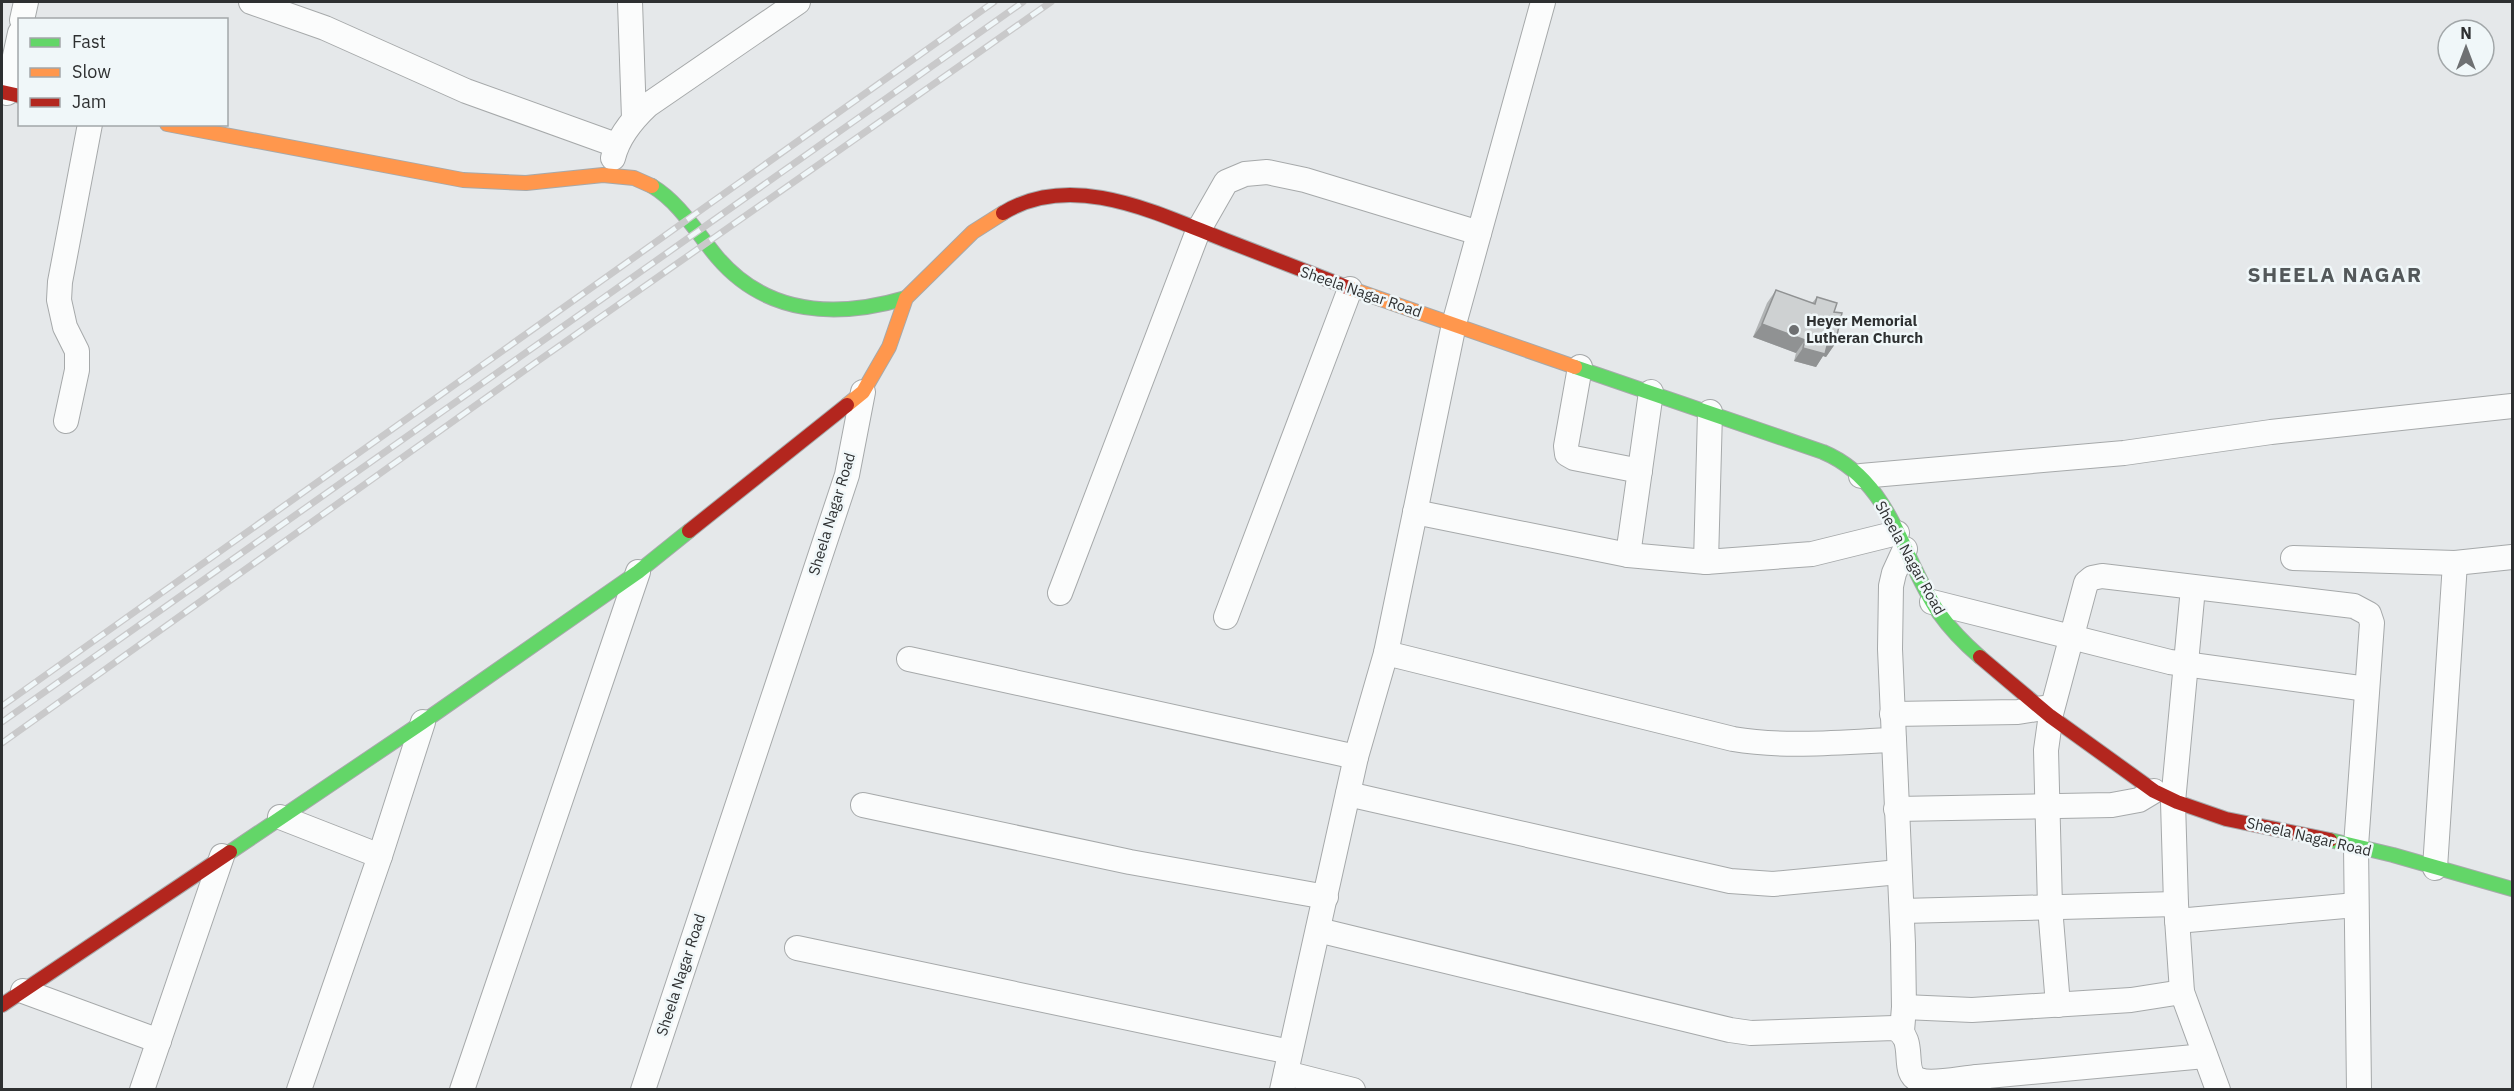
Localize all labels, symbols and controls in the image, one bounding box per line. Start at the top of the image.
legend [18,18,228,126]
north arrow [2436,18,2496,78]
text: N [2460,23,2472,43]
text: Fast [72,30,106,53]
text: Slow [72,60,111,83]
text: Jam [72,90,107,113]
district label: SHEELA NAGAR [2247,260,2423,288]
street label: Sheela Nagar Road [1298,262,1424,321]
place label: Heyer Memorial Lutheran Church [1806,311,1923,347]
marker: Heyer Memorial Lutheran Church [1787,323,1801,337]
street label: Sheela Nagar Road [804,450,859,578]
street label: Sheela Nagar Road [1871,497,1950,618]
street label: Sheela Nagar Road [2245,813,2373,860]
street label: Sheela Nagar Road [652,911,709,1038]

